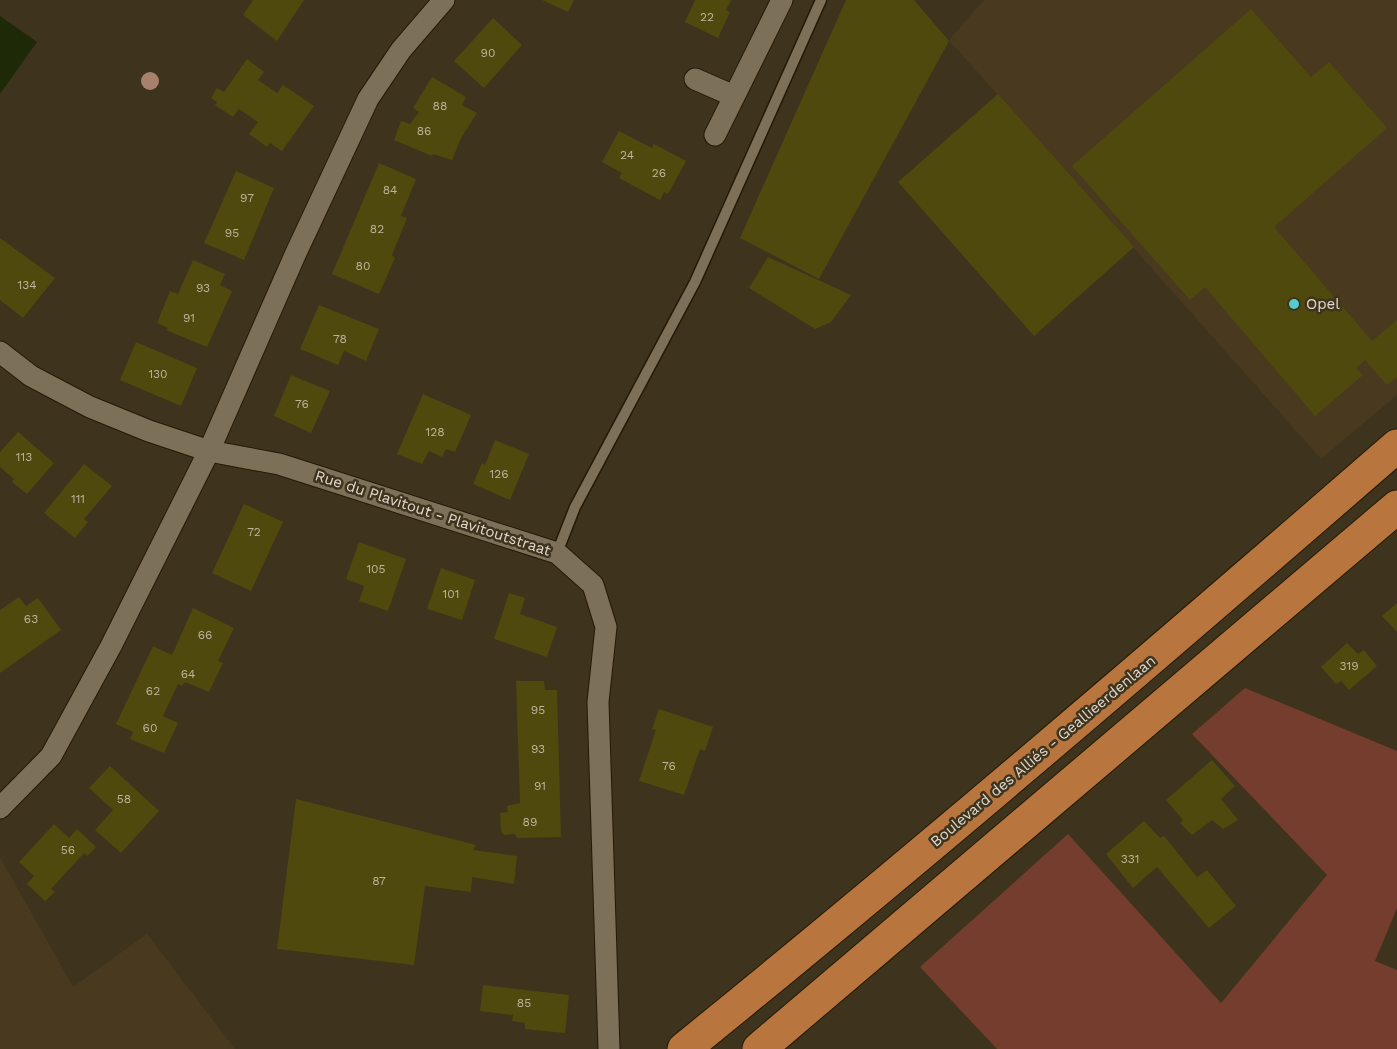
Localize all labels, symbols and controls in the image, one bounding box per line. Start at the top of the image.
house number: 22 [700,10,714,24]
house number: 90 [481,46,495,60]
house number: 88 [433,99,447,113]
house number: 86 [417,124,431,138]
house number: 24 [620,148,634,162]
house number: 26 [652,166,666,180]
house number: 84 [383,183,397,197]
house number: 97 [240,191,254,205]
house number: 82 [370,222,384,236]
house number: 95 [225,226,239,240]
house number: 80 [356,259,370,273]
house number: 134 [17,278,37,292]
house number: 93 [196,281,210,295]
place label: Opel [1306,295,1340,313]
marker: Opel [1287,297,1301,311]
house number: 91 [183,311,195,325]
house number: 78 [333,332,347,346]
house number: 130 [148,367,168,381]
house number: 76 [295,397,309,411]
house number: 128 [425,425,445,439]
house number: 113 [16,450,32,464]
street label: Rue du Plavitout - Plavitoutstraat [313,466,554,560]
house number: 126 [490,467,508,481]
house number: 111 [71,492,85,506]
house number: 72 [247,525,261,539]
house number: 105 [366,562,386,576]
house number: 101 [443,587,459,601]
house number: 63 [24,612,38,626]
house number: 66 [198,628,212,642]
street label: Boulevard des Alliés - Geallieerdenlaan [927,651,1159,851]
house number: 319 [1339,659,1359,673]
house number: 64 [181,667,195,681]
house number: 62 [146,684,160,698]
house number: 95 [531,703,545,717]
house number: 60 [143,721,157,735]
house number: 93 [531,742,545,756]
house number: 76 [662,759,676,773]
house number: 91 [534,779,546,793]
house number: 58 [117,792,131,806]
house number: 89 [523,815,537,829]
house number: 56 [61,843,75,857]
house number: 331 [1121,852,1139,866]
house number: 87 [372,874,386,888]
house number: 85 [517,996,531,1010]

